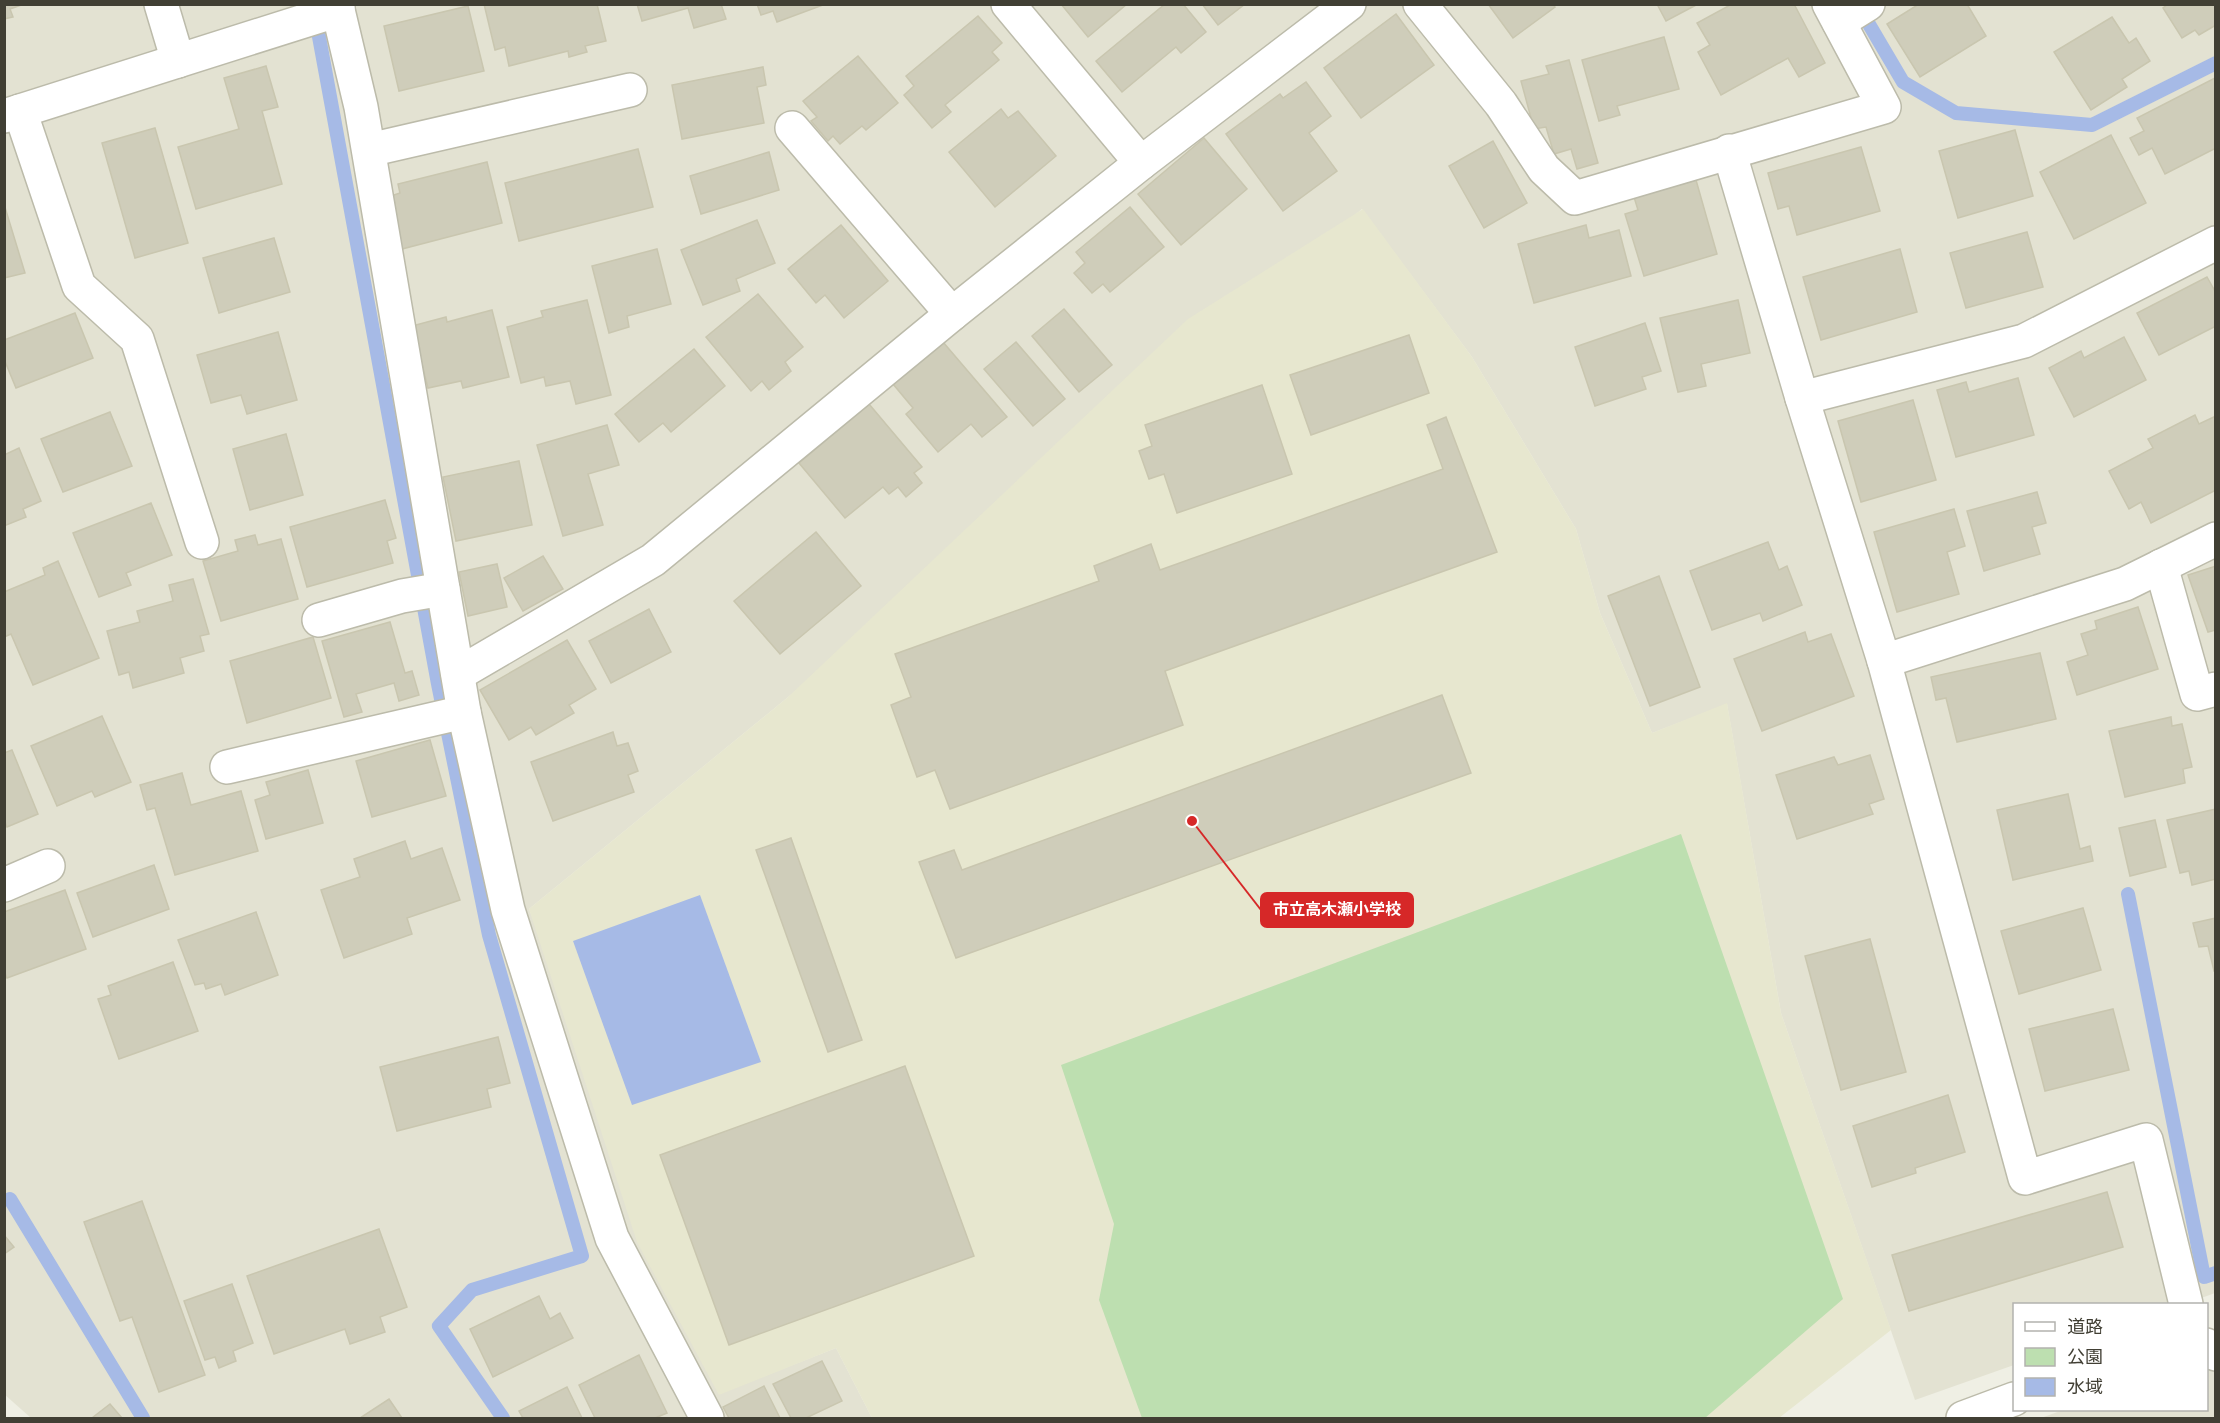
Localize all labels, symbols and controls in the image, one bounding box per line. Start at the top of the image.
callout: 市立高木瀬小学校 [1261,893,1413,927]
text: 市立高木瀬小学校 [1273,900,1401,920]
legend [2013,1303,2208,1411]
text: 道路 [2067,1316,2103,1338]
text: 公園 [2067,1346,2103,1368]
text: 水域 [2067,1376,2103,1398]

